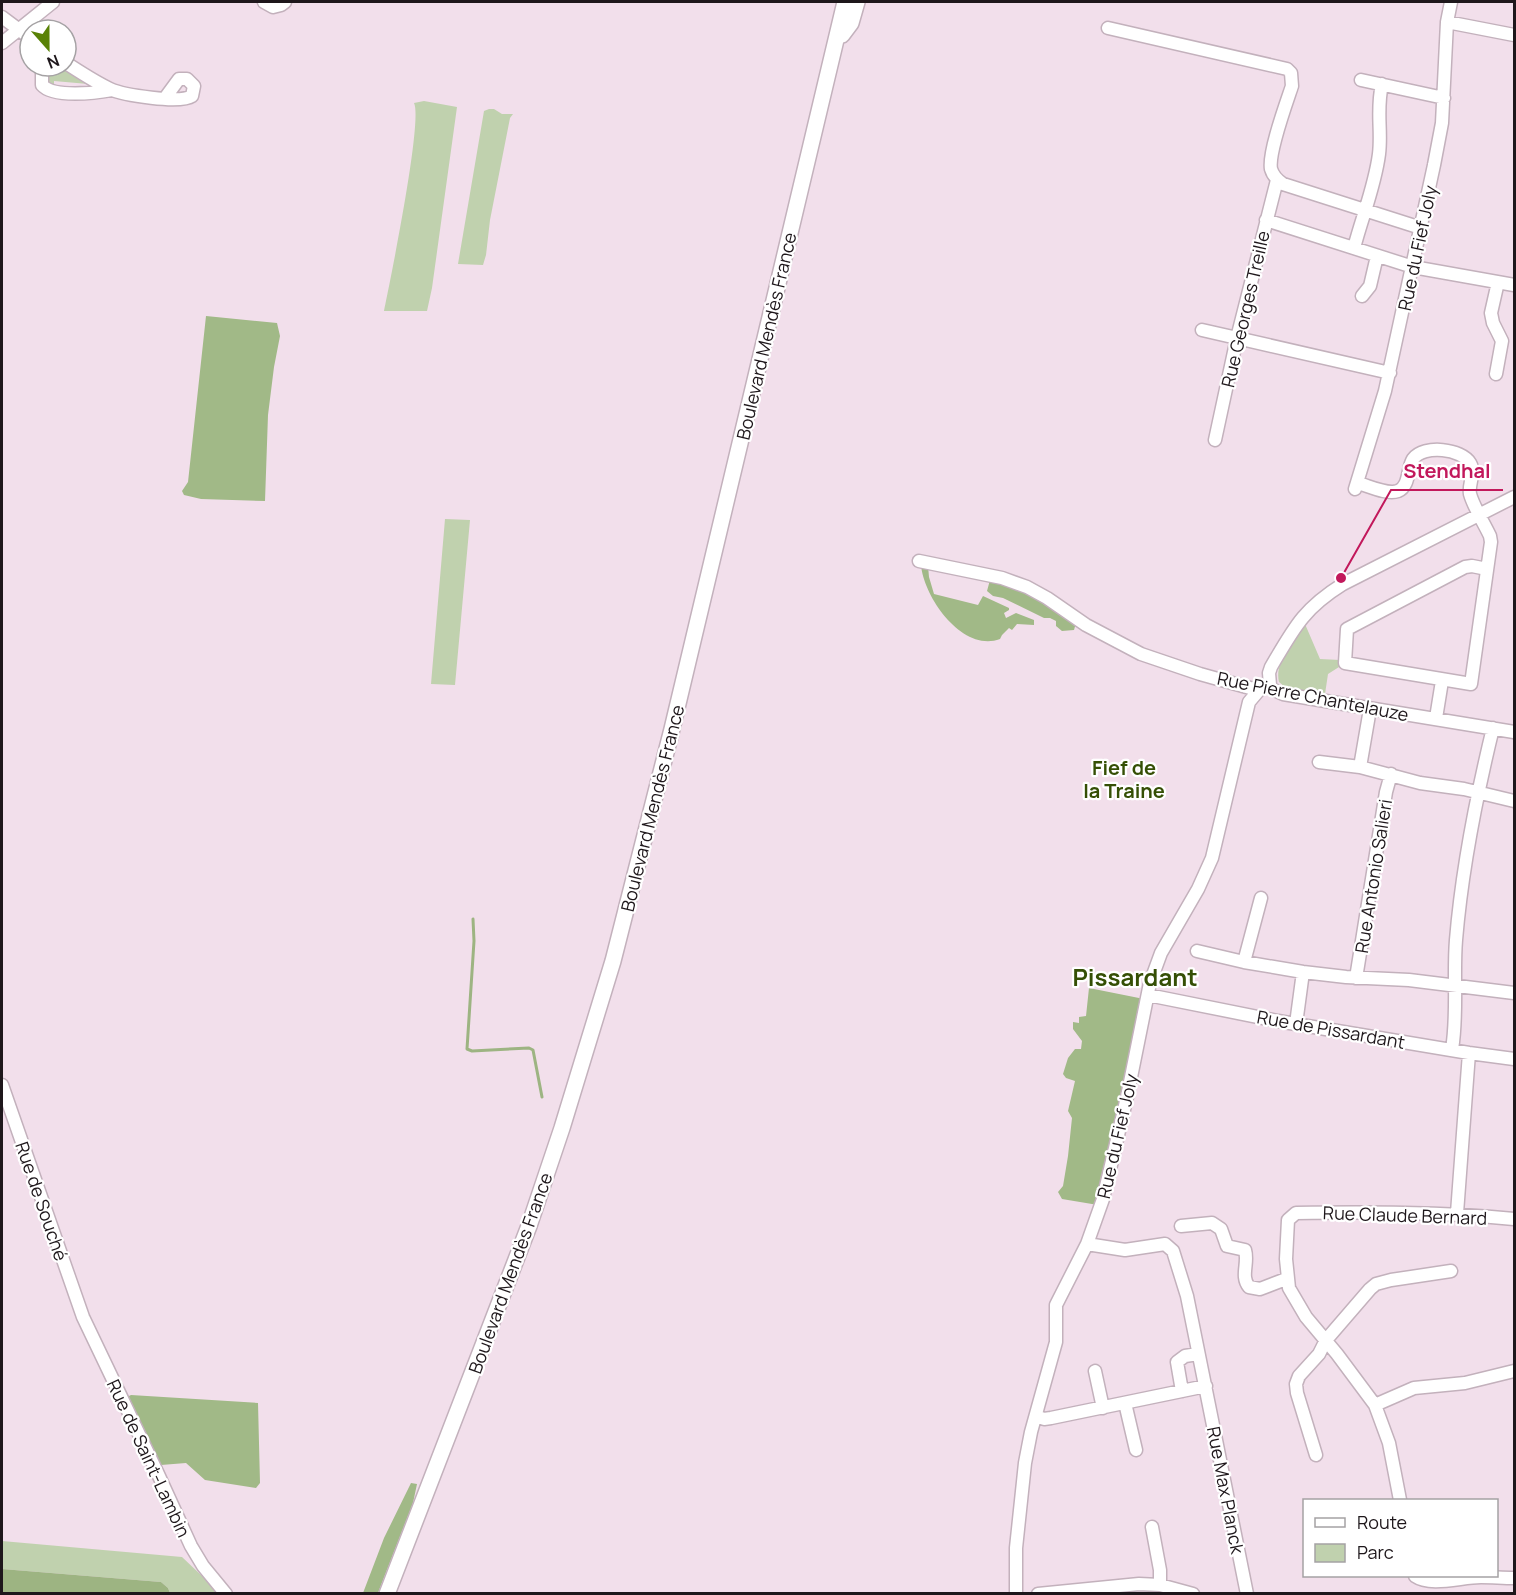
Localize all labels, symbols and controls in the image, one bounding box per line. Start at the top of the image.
north arrow [18,18,78,78]
text: N [44,50,63,74]
street label: Rue du Fief Joly [1392,183,1442,313]
street label: Rue Georges Treille [1215,228,1275,390]
street label: Boulevard Mendès France [730,230,802,442]
callout: Stendhal [1391,452,1503,490]
text: Stendhal [1403,457,1491,484]
street label: Rue Pierre Chantelauze [1215,666,1411,726]
street label: Boulevard Mendès France [615,702,689,914]
district label: Fief de la Traine [1083,754,1165,804]
street label: Rue Antonio Salieri [1349,797,1397,955]
district label: Pissardant [1072,960,1198,993]
street label: Rue de Pissardant [1255,1004,1407,1054]
street label: Rue du Fief Joly [1091,1071,1143,1201]
street label: Rue de Souché [10,1138,74,1264]
street label: Boulevard Mendès France [462,1169,558,1377]
street label: Rue Claude Bernard [1322,1200,1488,1230]
street label: Rue de Saint-Lambin [102,1375,196,1541]
street label: Rue Max Planck [1202,1424,1250,1557]
legend [1303,1499,1498,1577]
text: Route [1357,1510,1407,1534]
text: Parc [1357,1540,1394,1564]

